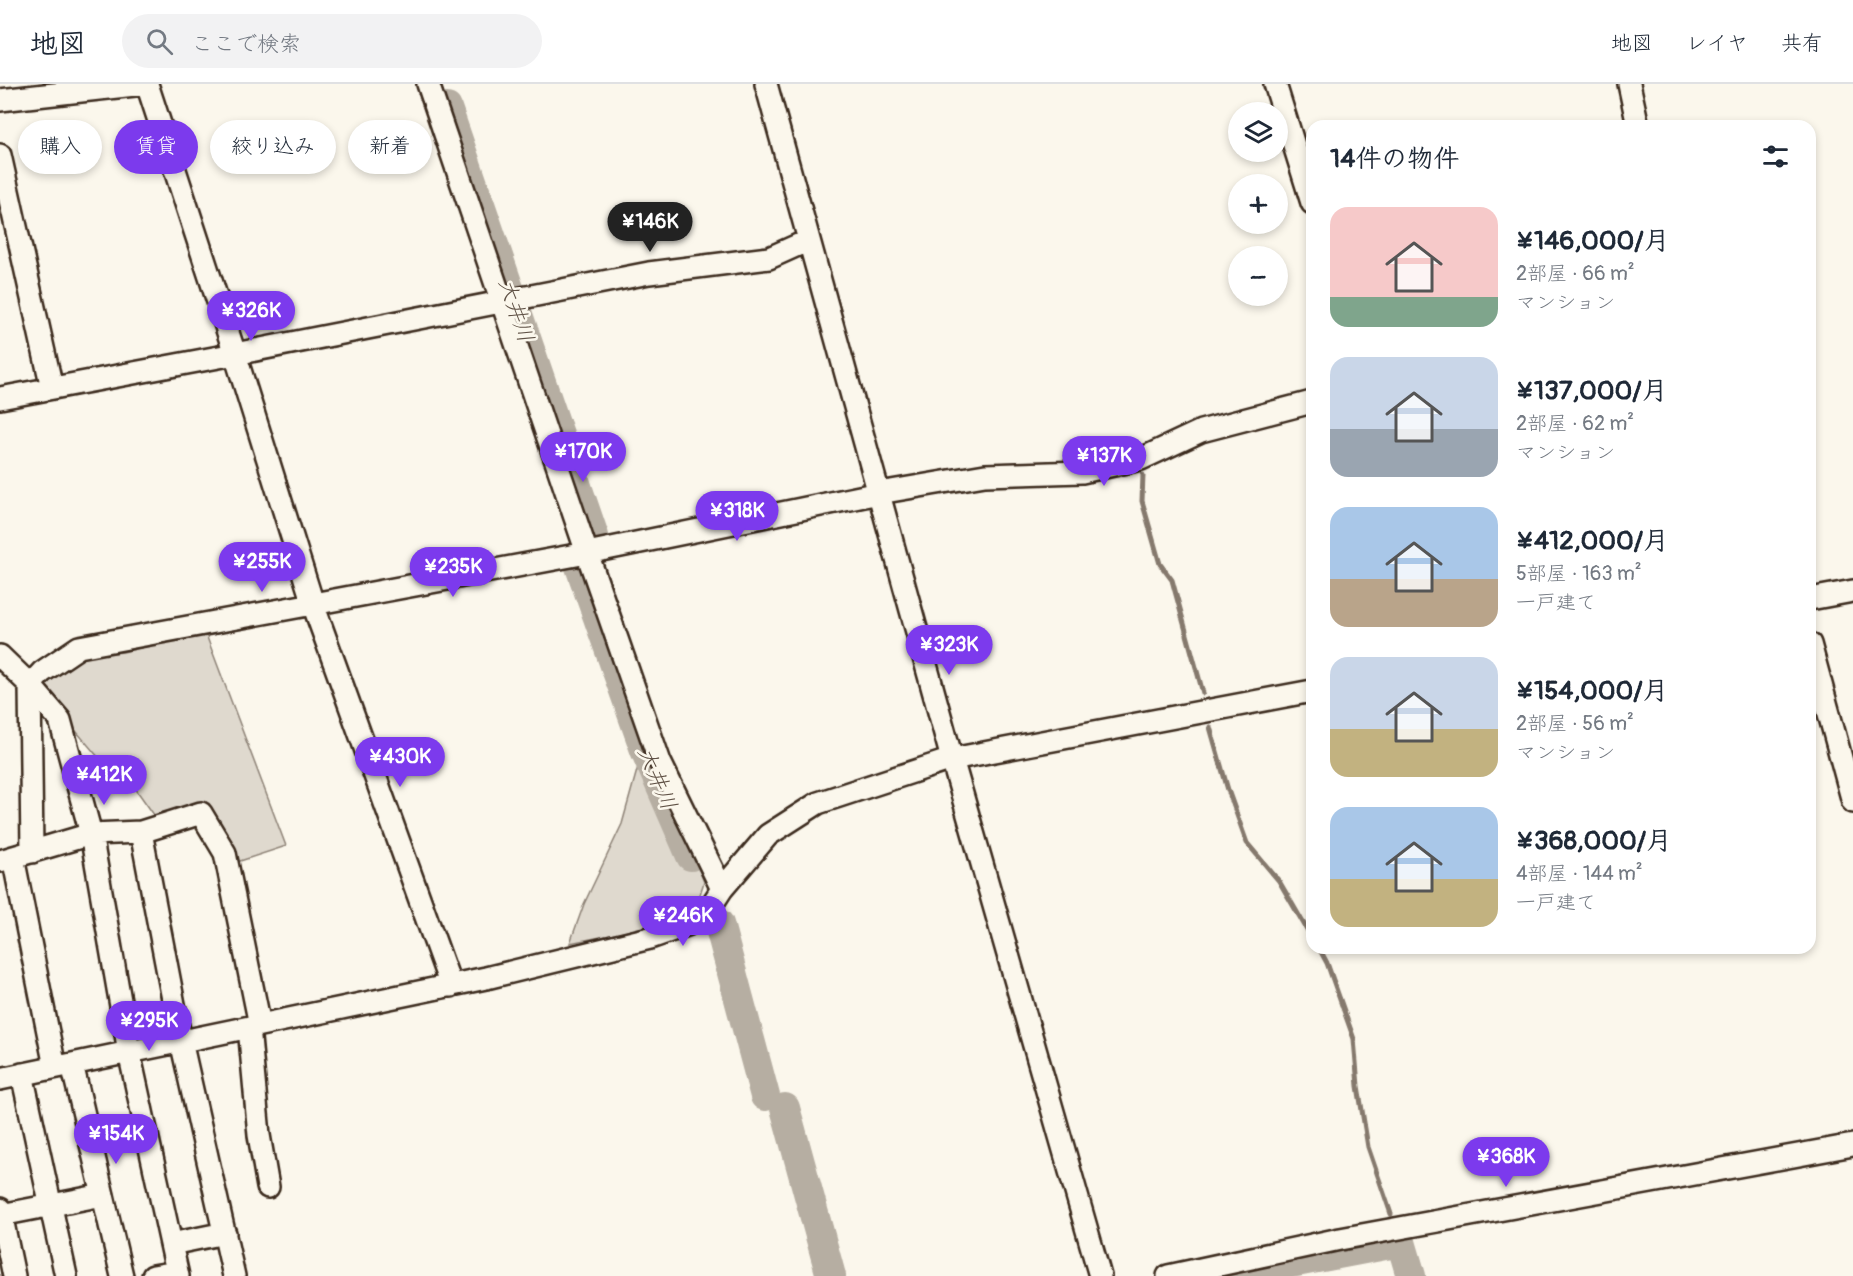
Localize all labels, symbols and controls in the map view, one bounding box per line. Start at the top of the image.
search box [122,14,542,68]
icon: search [143,25,176,58]
text: 地図 [30,27,86,62]
text: ここで検索 [191,30,301,58]
text: 地図 [1611,30,1653,57]
text: レイヤ [1686,30,1748,57]
text: 共有 [1781,30,1823,57]
map controls [1228,102,1288,306]
button: layers [1228,102,1288,162]
chip: 購入 [18,120,102,174]
chip: 賃貸 [114,120,198,174]
chip: 絞り込み [210,120,336,174]
chip: 新着 [348,120,432,174]
icon: filters [1759,140,1792,173]
text: 14件の物件 [1330,143,1459,175]
button: + [1228,174,1288,234]
pin: ¥146K [608,202,692,253]
text: ¥146K [622,209,679,234]
text: ¥146,000/月 [1516,225,1670,257]
icon: home [1378,231,1450,303]
button: − [1228,246,1288,306]
text: 2部屋 · 66 m² [1516,261,1635,286]
water label: 大井川 [492,275,540,346]
text: マンション [1516,290,1615,315]
pin: ¥326K [209,291,293,342]
text: ¥326K [221,298,281,323]
text: ¥137,000/月 [1516,375,1668,407]
icon: home [1378,381,1450,453]
text: 2部屋 · 62 m² [1516,411,1634,436]
pin: ¥170K [541,432,625,483]
pin: ¥137K [1062,436,1146,487]
text: ¥170K [554,439,612,464]
text: マンション [1516,440,1615,465]
text: ¥137K [1076,443,1132,468]
pin: ¥318K [695,491,779,542]
text: ¥318K [710,498,765,523]
text: ¥412,000/月 [1516,525,1669,557]
icon: home [1378,531,1450,603]
pin: ¥255K [220,542,304,593]
pin: ¥235K [411,547,495,598]
text: ¥255K [233,549,291,574]
text: ¥235K [424,554,482,579]
text: 5部屋 · 163 m² [1516,561,1642,586]
text: 一戸建て [1516,590,1596,615]
pin: ¥323K [907,625,991,676]
text: ¥323K [920,632,978,657]
text: ¥154,000/月 [1516,675,1669,707]
icon: home [1378,681,1450,753]
text: 2部屋 · 56 m² [1516,711,1634,736]
pin: ¥430K [358,737,442,788]
text: マンション [1516,740,1615,765]
water label: 大井川 [631,743,683,814]
text: ¥430K [369,744,431,769]
pin: ¥412K [62,755,146,806]
text: ¥412K [76,762,132,787]
text: ¥368,000/月 [1516,825,1672,857]
icon: home [1378,831,1450,903]
text: 4部屋 · 144 m² [1516,861,1643,886]
text: 一戸建て [1516,890,1596,915]
pin: ¥246K [641,896,725,947]
text: ¥246K [653,903,713,928]
pin: ¥295K [107,1001,191,1052]
text: ¥295K [120,1008,178,1033]
pin: ¥154K [74,1114,158,1165]
text: ¥154K [88,1121,144,1146]
pin: ¥368K [1464,1137,1548,1188]
text: ¥368K [1477,1144,1535,1169]

